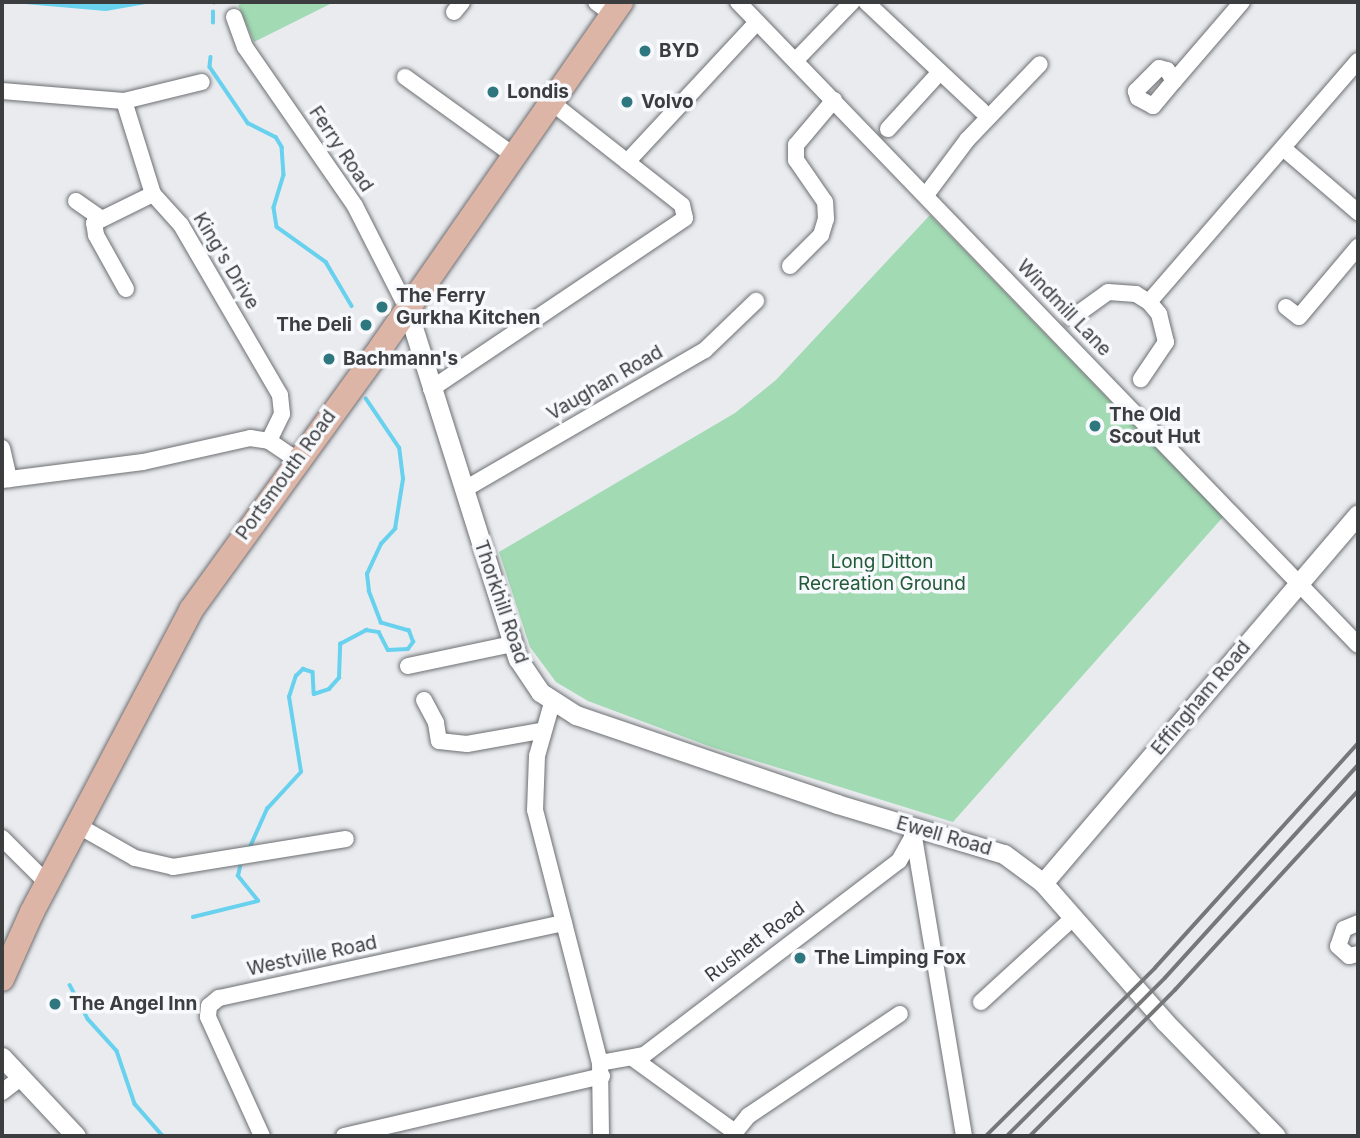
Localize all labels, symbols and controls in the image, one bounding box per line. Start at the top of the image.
place label: BYD [659,40,699,62]
marker: BYD [637,43,653,59]
place label: Londis [507,81,569,103]
marker: Londis [485,84,501,100]
place label: Volvo [641,91,694,113]
marker: Volvo [619,94,635,110]
street label: Ferry Road [304,102,378,196]
street label: King's Drive [188,209,264,313]
street label: Windmill Lane [1012,255,1116,361]
place label: The Ferry Gurkha Kitchen [396,285,540,329]
marker: The Ferry Gurkha Kitchen [374,299,390,315]
place label: The Deli [276,314,352,336]
marker: The Deli [358,317,374,333]
street label: Vaughan Road [543,341,667,425]
place label: Bachmann's [343,348,458,370]
marker: Bachmann's [321,351,337,367]
place label: The Old Scout Hut [1109,404,1201,448]
street label: Portsmouth Road [231,406,341,544]
marker: The Old Scout Hut [1087,418,1103,434]
street label: Thorkhill Road [469,537,533,667]
park label: Long Ditton Recreation Ground [798,551,966,595]
street label: Effingham Road [1147,636,1255,760]
street label: Ewell Road [894,812,994,860]
street label: Rushett Road [701,897,809,987]
street label: Westville Road [245,931,379,981]
place label: The Limping Fox [814,947,966,969]
marker: The Limping Fox [792,950,808,966]
place label: The Angel Inn [69,993,197,1015]
marker: The Angel Inn [47,996,63,1012]

